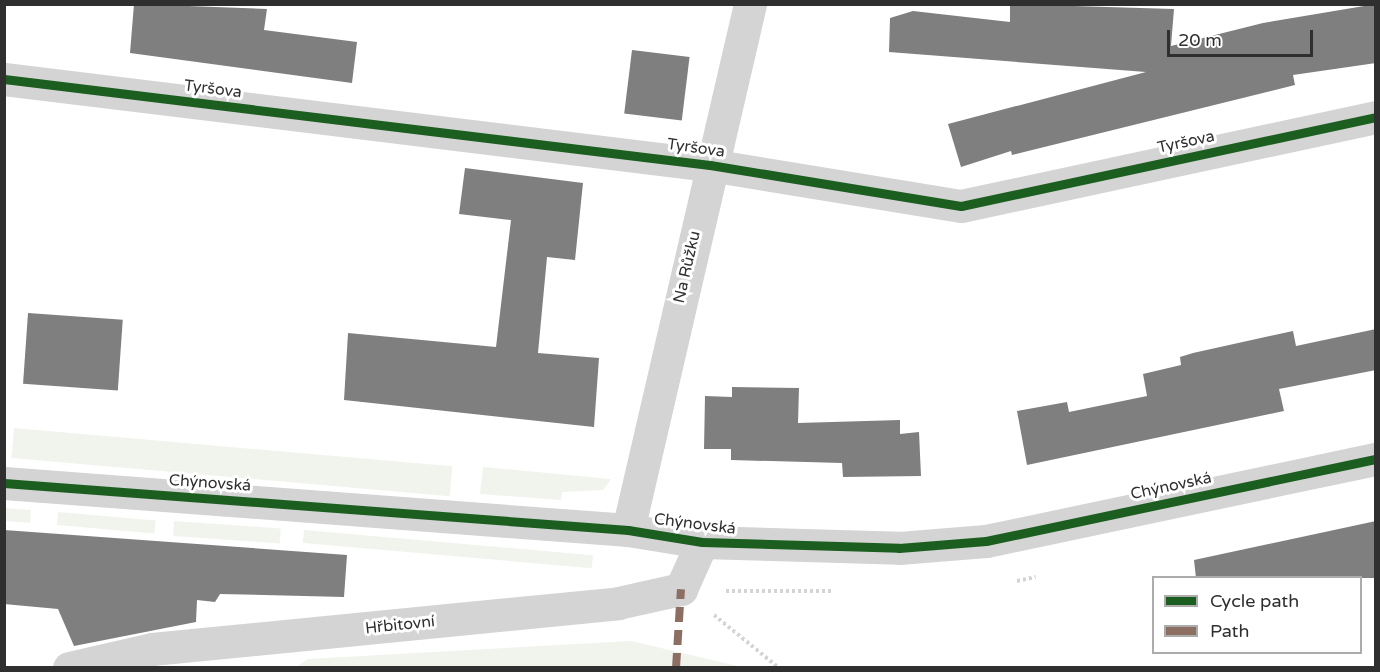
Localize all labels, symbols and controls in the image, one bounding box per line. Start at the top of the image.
scale bar [1170,18,1316,56]
text: 20 m [1178,29,1222,51]
street label: Tyršova [183,76,243,102]
street label: Tyršova [1156,127,1216,157]
street label: Tyršova [666,134,726,162]
street label: Na Růžku [669,229,705,305]
street label: Chýnovská [1129,468,1213,504]
street label: Chýnovská [168,471,252,495]
street label: Chýnovská [653,509,737,539]
legend [1152,576,1362,654]
text: Cycle path [1210,590,1299,612]
street label: Hřbitovní [364,612,436,638]
text: Path [1210,620,1249,642]

